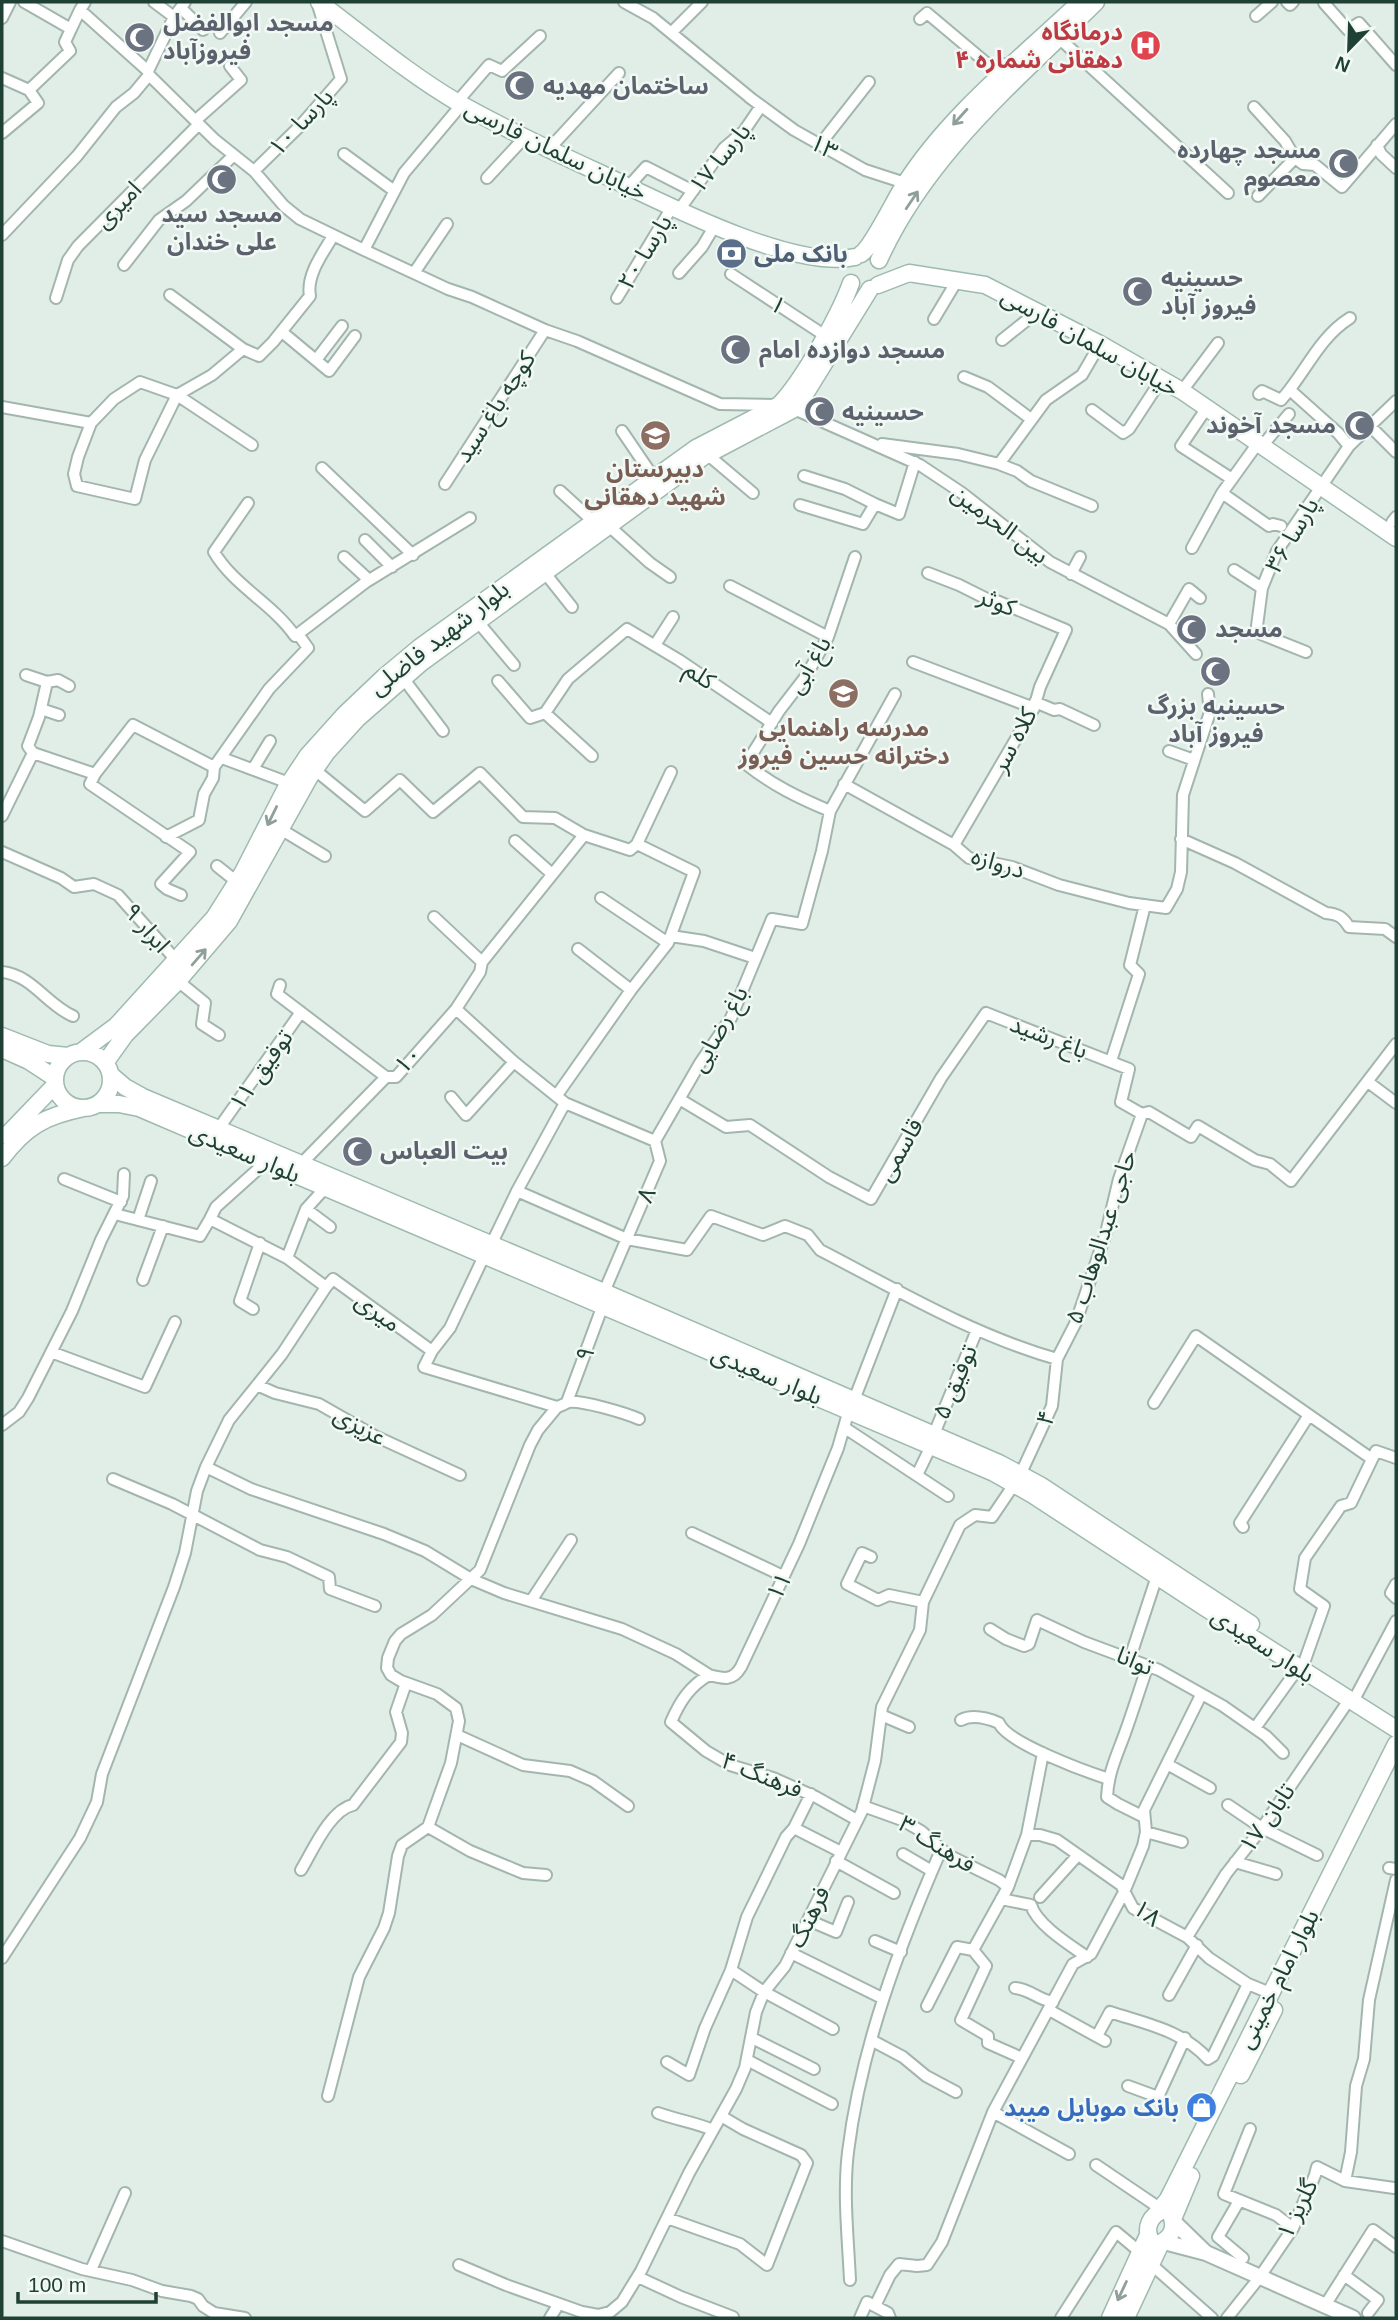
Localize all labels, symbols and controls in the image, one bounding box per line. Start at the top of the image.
place label: مسجد ابوالفضل فیروزآباد [163,9,334,65]
north arrow [1314,14,1384,84]
place label: درمانگاه دهقانی شماره ۴ [955,18,1123,74]
mosque icon: مسجد ابوالفضل فیروزآباد [123,20,157,54]
hospital icon: درمانگاه دهقانی شماره ۴ [1129,29,1163,63]
text: N [1332,52,1353,77]
mosque icon: ساختمان مهدیه [503,69,537,103]
place label: ساختمان مهدیه [543,72,709,100]
street label: پارسا ۱۰ [263,82,340,162]
street label: خیابان سلمان فارسی [460,94,652,206]
one-way arrow [952,108,968,126]
street label: پارسا ۱۷ [683,117,758,199]
street label: ۱۳ [806,128,843,165]
place label: مسجد چهارده معصوم [1177,136,1321,196]
mosque icon: مسجد چهارده معصوم [1327,147,1361,181]
mosque icon: مسجد سید علی خندان [205,163,239,197]
street label: امیری [89,175,147,235]
one-way arrow [904,191,919,210]
place label: مسجد سید علی خندان [162,200,282,256]
street label: پارسا ۲۰ [612,210,679,295]
bank icon: بانک ملی [714,237,748,271]
place label: بانک ملی [754,240,848,268]
place label: حسینیه فیروز آباد [1161,264,1256,320]
mosque icon: حسینیه فیروز آباد [1121,275,1155,309]
street label: خیابان سلمان فارسی [996,282,1184,402]
street label: ۱ [765,290,791,320]
mosque icon: مسجد دوازده امام [719,333,753,367]
place label: مسجد دوازده امام [759,336,945,368]
street label: کوچه باغ سید [449,345,544,469]
mosque icon: حسینیه [802,395,836,429]
place label: حسینیه [842,398,924,426]
mosque icon: مسجد آخوند [1342,408,1376,442]
place label: مسجد آخوند [1206,411,1336,439]
school or university icon: دبیرستان شهید دهقانی [638,418,672,452]
place label: دبیرستان شهید دهقانی [584,455,726,511]
street label: بین الحرمین [946,478,1054,570]
street label: پارسا ۳۶ [1259,492,1326,578]
street label: بلوار شهید فاضلی [363,575,515,701]
street label: کوثر [973,582,1021,622]
mosque icon: مسجد [1175,612,1209,646]
place label: مسجد [1215,615,1283,643]
street label: باغ آبی [781,631,840,700]
street label: کلم [678,655,721,698]
mosque icon: حسینیه بزرگ فیروز آباد [1199,655,1233,689]
school or university icon: مدرسه راهنمایی دخترانه حسین فیروز [827,677,861,711]
place label: حسینیه بزرگ فیروز آباد [1147,692,1285,748]
street label: کلاه سر [985,702,1043,778]
place label: مدرسه راهنمایی دخترانه حسین فیروز [737,714,950,770]
one-way arrow [264,805,278,826]
street label: دروازه [968,842,1028,884]
street label: ابرار ۹ [118,898,176,958]
one-way arrow [191,948,207,966]
street label: باغ رضایی [684,981,757,1078]
street label: باغ رشید [1005,1009,1092,1067]
street label: توفیق ۱۱ [223,1024,300,1116]
street label: ۱۰ [388,1040,427,1079]
street label: قاسمی [871,1114,928,1186]
street label: بلوار سعیدی [185,1117,305,1189]
mosque icon: بیت العباس [340,1134,374,1168]
place label: بیت العباس [380,1137,508,1165]
street label: حاجی عبدالوهاب ۵ [1060,1147,1142,1327]
street label: ۸ [630,1183,661,1206]
street label: میری [350,1286,406,1338]
street label: بلوار سعیدی [707,1339,827,1411]
street label: توفیق ۵ [927,1341,984,1424]
street label: ۹ [569,1343,600,1365]
street label: عزیزی [329,1400,391,1452]
street label: ۴ [1030,1407,1061,1429]
street label: ۱۱ [760,1567,797,1604]
street label: بلوار سعیدی [1206,1601,1320,1689]
street label: توانا [1112,1641,1158,1681]
street label: فرهنگ ۴ [717,1746,807,1804]
street label: تابان ۱۷ [1233,1778,1301,1858]
street label: فرهنگ ۳ [893,1810,981,1878]
street label: فرهنگ [782,1882,836,1952]
street label: ۱۸ [1128,1894,1167,1932]
street label: بلوار امام خمینی [1231,1905,1329,2055]
shop icon: بانک موبایل میبد [1185,2091,1219,2125]
place label: بانک موبایل میبد [1004,2094,1179,2122]
street label: گلریز ۱ [1271,2174,1324,2243]
scale bar [18,2260,156,2304]
text: 100 m [28,2273,86,2296]
one-way arrow [1115,2280,1128,2301]

